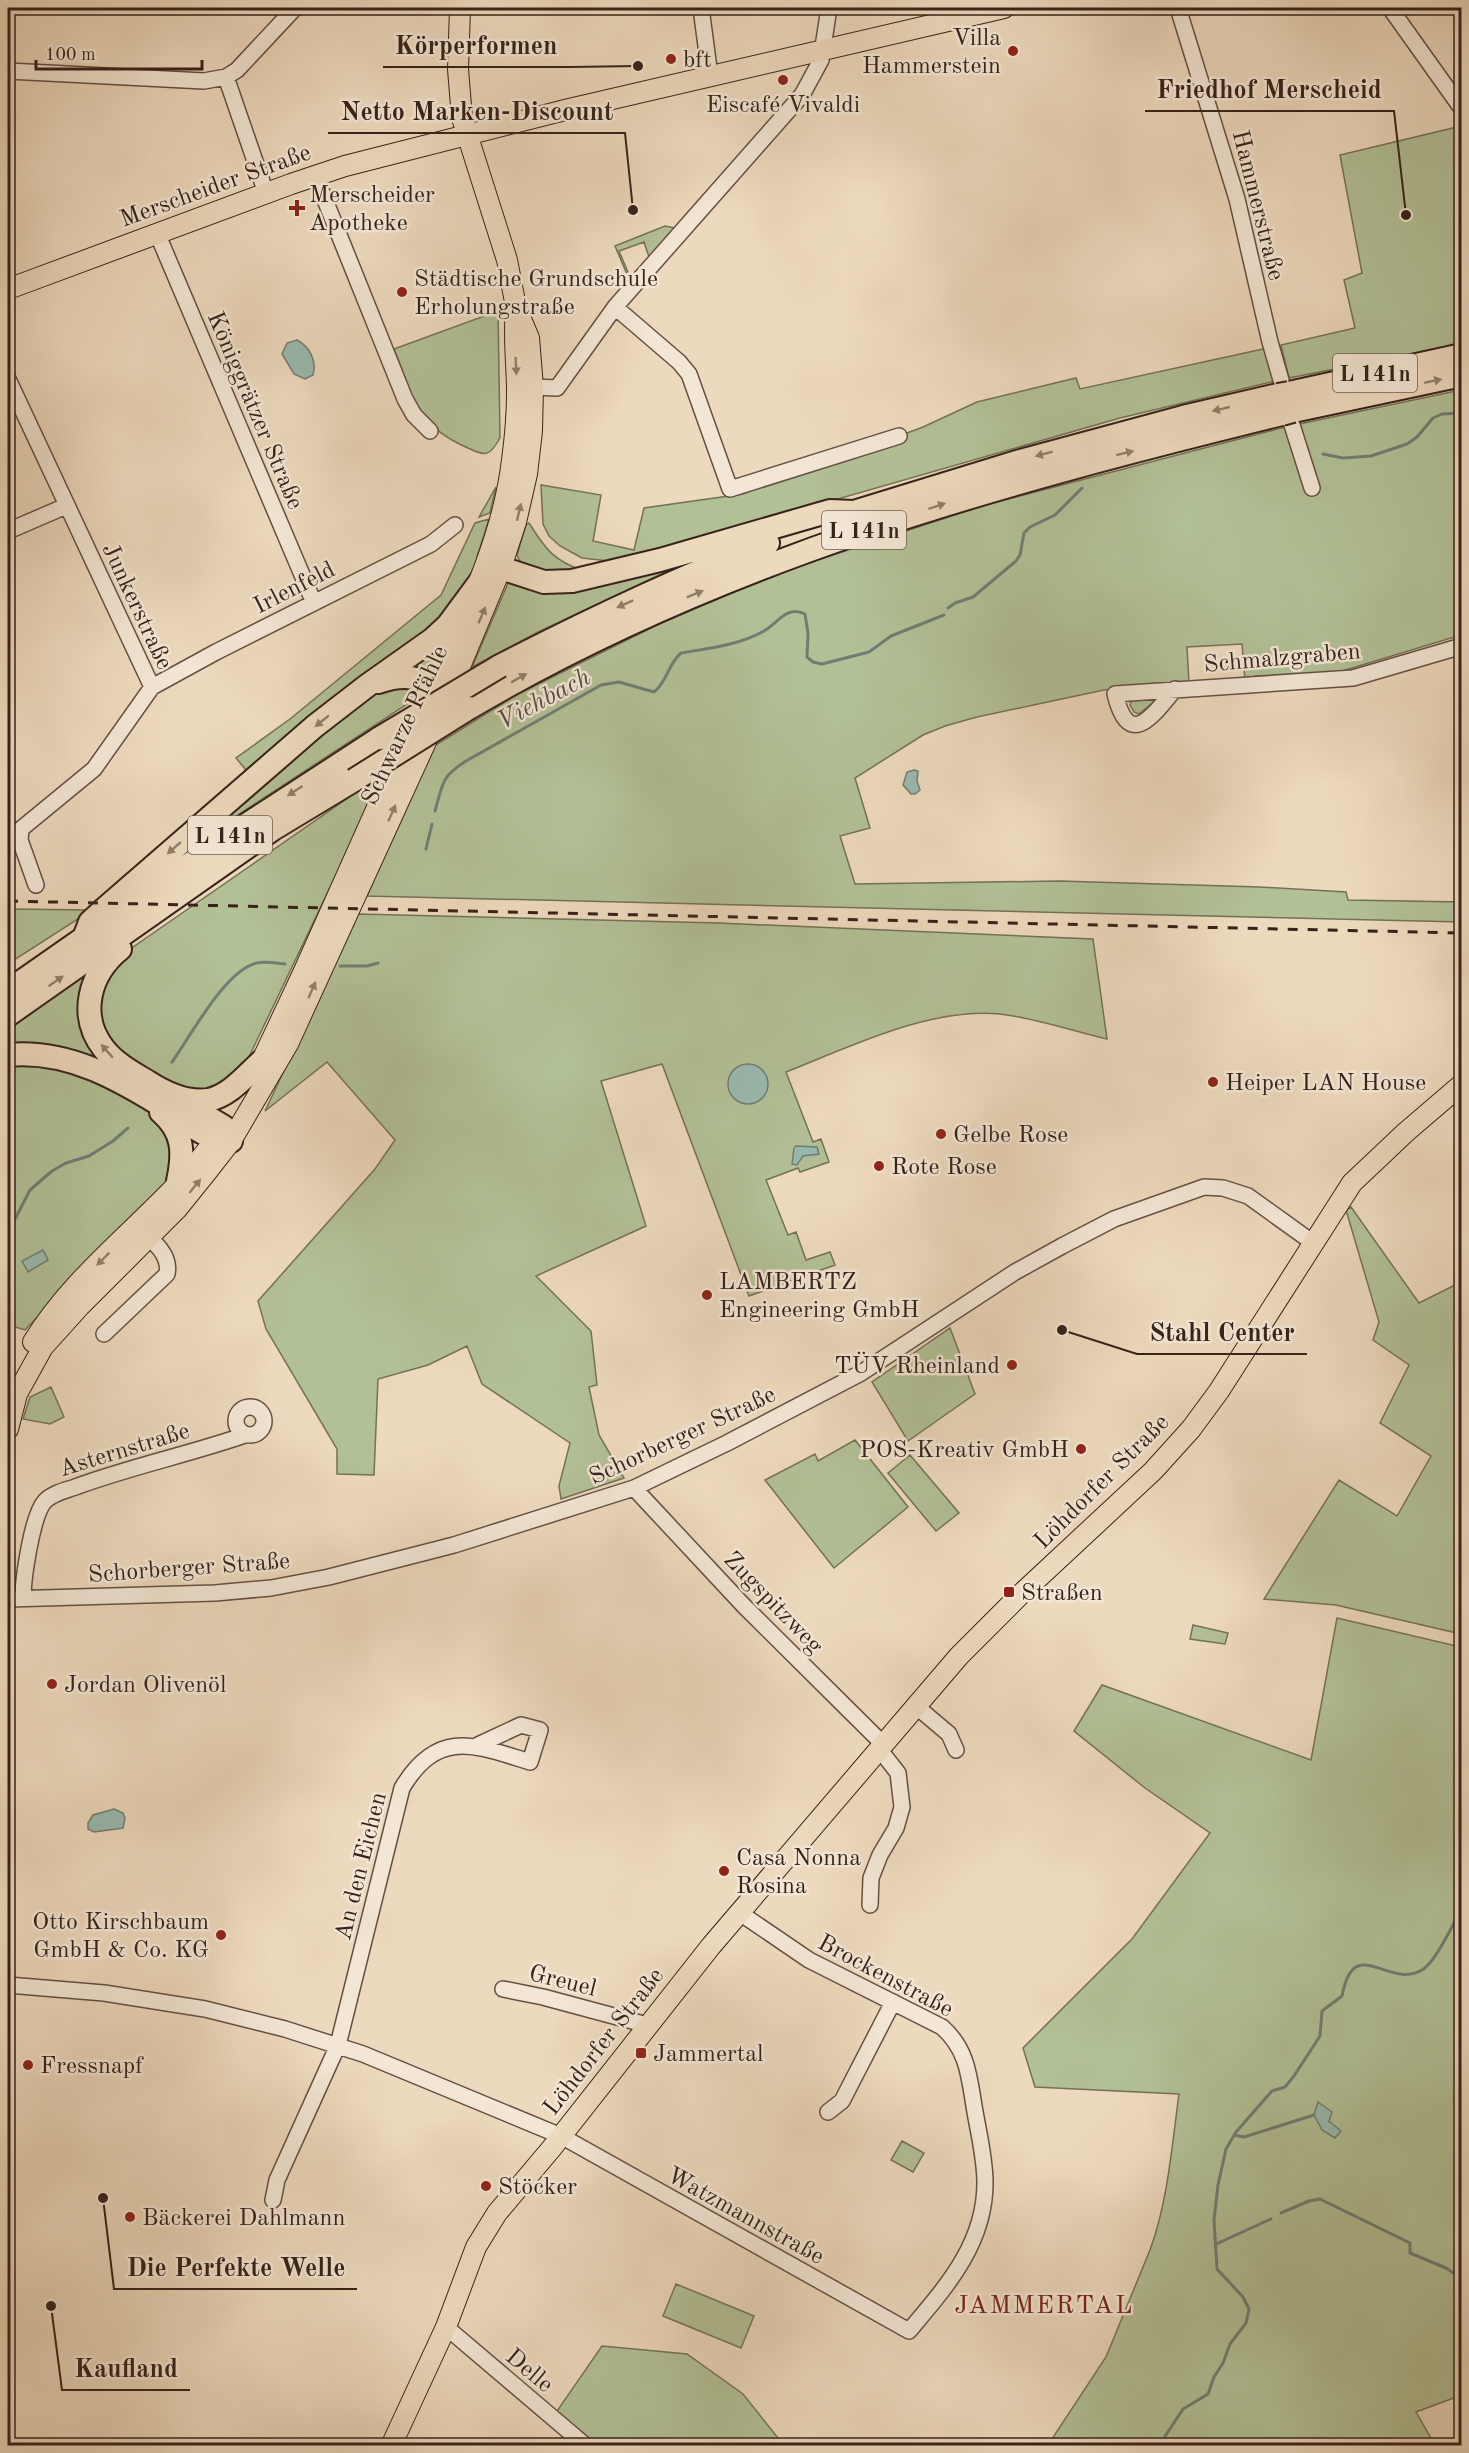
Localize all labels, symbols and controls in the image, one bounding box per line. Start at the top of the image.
callout: Körperformen [383,23,570,67]
place label: Villa Hammerstein [862,27,1001,79]
scale bar [36,33,202,71]
text: Körperformen [394,34,558,60]
marker: Villa Hammerstein [1006,44,1020,58]
text: 100 m [45,46,96,64]
place label: bft [683,49,712,73]
marker: bft [664,52,678,66]
callout: Friedhof Merscheid [1145,67,1394,111]
marker: Eiscafé Vivaldi [776,73,790,87]
text: Friedhof Merscheid [1156,78,1382,104]
callout: Netto Marken-Discount [328,89,625,133]
place label: Eiscafé Vivaldi [706,94,860,118]
text: Netto Marken-Discount [341,100,613,126]
street label: Hammerstraße [1227,128,1287,283]
street label: Merscheider Straße [117,141,314,233]
place label: Merscheider Apotheke [309,184,435,236]
marker: Merscheider Apotheke [290,201,304,215]
place label: Städtische Grundschule Erholungstraße [414,268,658,320]
marker: Städtische Grundschule Erholungstraße [395,285,409,299]
street label: Königgrätzer Straße [202,308,307,513]
road number: L 141n [1333,354,1417,392]
one-way arrow [511,356,521,375]
one-way arrow [1423,376,1442,385]
one-way arrow [1212,404,1230,414]
one-way arrow [1116,447,1134,457]
one-way arrow [1035,450,1053,459]
one-way arrow [928,501,946,510]
one-way arrow [514,503,524,521]
road number: L 141n [822,511,906,549]
street label: Junkerstraße [97,540,176,674]
street label: Irlenfeld [250,558,339,619]
one-way arrow [686,589,704,598]
one-way arrow [616,599,633,608]
one-way arrow [478,606,487,624]
street label: Schmalzgraben [1203,640,1362,678]
street label: Schwarze Pfähle [358,642,453,809]
water label: Viehbach [493,664,595,735]
one-way arrow [511,673,528,683]
one-way arrow [315,714,330,727]
one-way arrow [287,785,303,796]
one-way arrow [388,804,397,821]
road number: L 141n [188,816,272,854]
one-way arrow [167,841,182,854]
one-way arrow [47,975,63,987]
one-way arrow [307,981,317,999]
one-way arrow [101,1044,114,1059]
place label: Heiper LAN House [1225,1072,1426,1096]
marker: Heiper LAN House [1206,1075,1220,1089]
place label: Gelbe Rose [953,1124,1068,1148]
marker: Gelbe Rose [934,1127,948,1141]
place label: Rote Rose [891,1156,997,1180]
marker: Rote Rose [872,1159,886,1173]
one-way arrow [188,1178,201,1194]
one-way arrow [97,1251,111,1265]
place label: LAMBERTZ Engineering GmbH [719,1271,920,1323]
marker: LAMBERTZ Engineering GmbH [700,1288,714,1302]
callout: Stahl Center [1137,1310,1307,1354]
text: Stahl Center [1149,1321,1295,1347]
place label: TÜV Rheinland [834,1351,1000,1379]
marker: TÜV Rheinland [1005,1358,1019,1372]
street label: Schorberger Straße [586,1383,780,1490]
street label: Löhdorfer Straße [1030,1410,1174,1554]
street label: Asternstraße [56,1420,193,1482]
place label: POS-Kreativ GmbH [859,1439,1069,1463]
marker: POS-Kreativ GmbH [1074,1442,1088,1456]
street label: Zugspitzweg [718,1548,827,1659]
street label: Schorberger Straße [87,1550,291,1588]
place label: Straßen [1021,1582,1103,1606]
marker: Straßen [1002,1585,1016,1599]
place label: Jordan Olivenöl [64,1674,226,1698]
marker: Jordan Olivenöl [45,1677,59,1691]
street label: An den Eichen [332,1790,392,1943]
place label: Casa Nonna Rosina [736,1847,861,1899]
marker: Casa Nonna Rosina [717,1864,731,1878]
place label: Otto Kirschbaum GmbH & Co. KG [32,1911,209,1963]
marker: Otto Kirschbaum GmbH & Co. KG [214,1928,228,1942]
street label: Brockenstraße [813,1931,957,2022]
street label: Greuel [526,1962,599,2002]
street label: Löhdorfer Straße [540,1964,669,2120]
place label: Jammertal [653,2043,764,2067]
marker: Jammertal [634,2046,648,2060]
place label: Fressnapf [40,2055,144,2079]
marker: Fressnapf [21,2058,35,2072]
street label: Watzmannstraße [662,2164,828,2270]
place label: Stöcker [498,2176,577,2200]
marker: Stöcker [479,2179,493,2193]
place label: Bäckerei Dahlmann [142,2207,345,2231]
marker: Bäckerei Dahlmann [123,2210,137,2224]
callout: Die Perfekte Welle [114,2245,357,2289]
text: Die Perfekte Welle [126,2256,346,2282]
district label: JAMMERTAL [954,2293,1134,2319]
street label: Delle [500,2345,557,2398]
callout: Kaufland [62,2346,190,2390]
text: Kaufland [74,2357,178,2383]

